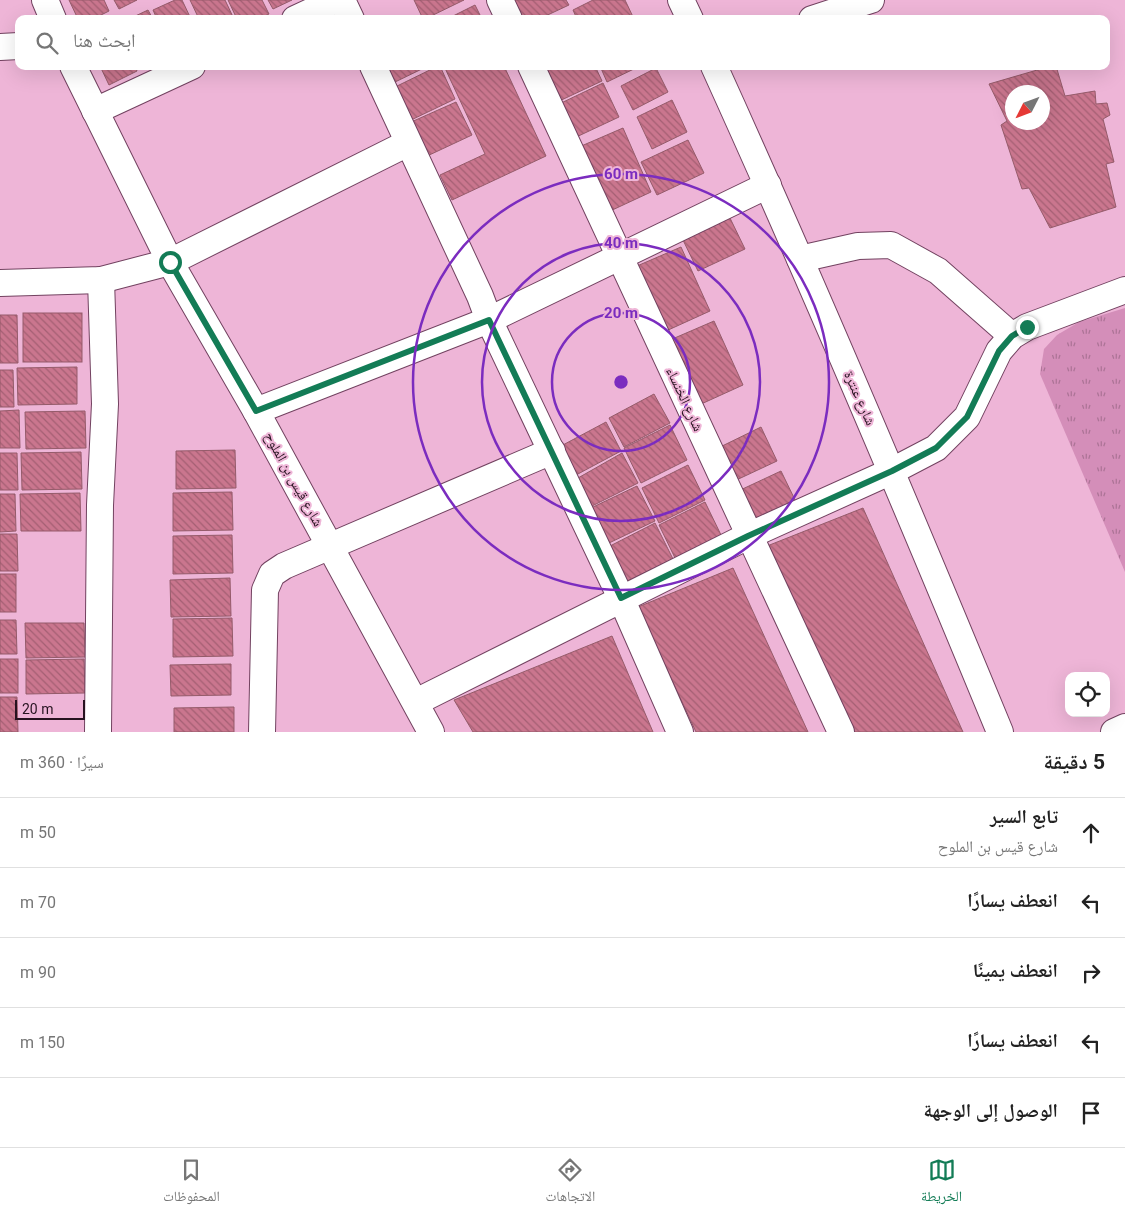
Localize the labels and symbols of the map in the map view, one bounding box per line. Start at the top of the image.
north arrow [1005,85,1050,130]
text: 60 m [604,165,638,183]
text: 40 m [604,234,638,252]
route start [159,251,182,274]
text: 20 m [604,304,638,322]
route end [1016,316,1039,339]
street label: شارع الخنساء [661,364,707,434]
street label: شارع عنترة [839,368,879,428]
centre of rings [612,373,630,391]
street label: شارع قيس بن الملوح [260,429,326,530]
scale bar [15,697,85,720]

